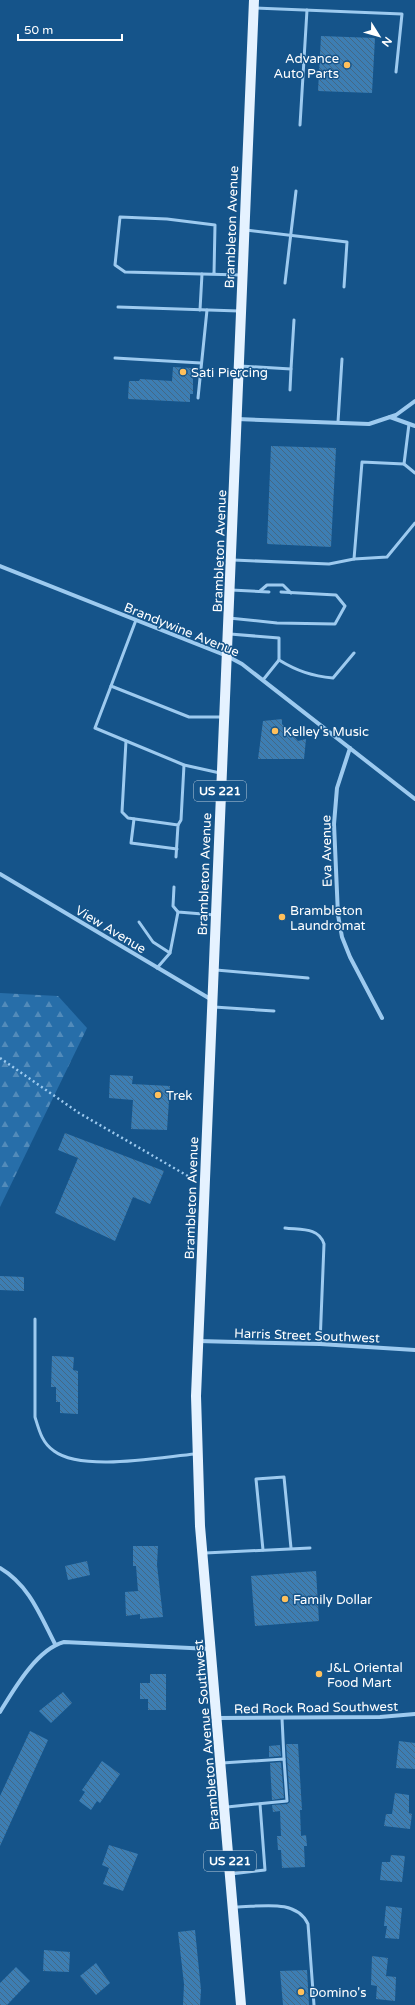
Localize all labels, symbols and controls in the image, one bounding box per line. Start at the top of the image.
scale bar [18,16,122,42]
north arrow [359,16,399,56]
text: 50 m [24,23,53,37]
text: N [379,34,394,49]
place label: Advance Auto Parts [274,51,339,82]
marker: Advance Auto Parts [342,60,352,70]
street label: Brambleton Avenue [222,166,242,289]
place label: Sati Piercing [191,365,268,381]
marker: Sati Piercing [178,367,188,377]
street label: Brambleton Avenue [210,490,230,613]
street label: Brandywine Avenue [122,599,242,660]
place label: Kelley's Music [283,724,369,740]
marker: Kelley's Music [270,726,280,736]
road number: US 221 [194,781,246,801]
street label: Brambleton Avenue [195,813,215,936]
street label: Eva Avenue [318,815,336,887]
street label: View Avenue [72,902,149,957]
place label: Brambleton Laundromat [290,903,366,934]
marker: Brambleton Laundromat [277,912,287,922]
place label: Trek [166,1088,192,1104]
marker: Trek [153,1090,163,1100]
street label: Brambleton Avenue [182,1137,202,1260]
street label: Harris Street Southwest [234,1325,380,1347]
place label: Family Dollar [293,1592,372,1608]
marker: Family Dollar [280,1594,290,1604]
street label: Brambleton Avenue Southwest [191,1639,223,1831]
place label: J&L Oriental Food Mart [327,1660,403,1691]
marker: J&L Oriental Food Mart [314,1669,324,1679]
street label: Red Rock Road Southwest [234,1699,398,1717]
road number: US 221 [204,1851,256,1871]
place label: Domino's [309,1985,366,2001]
marker: Domino's [296,1987,306,1997]

